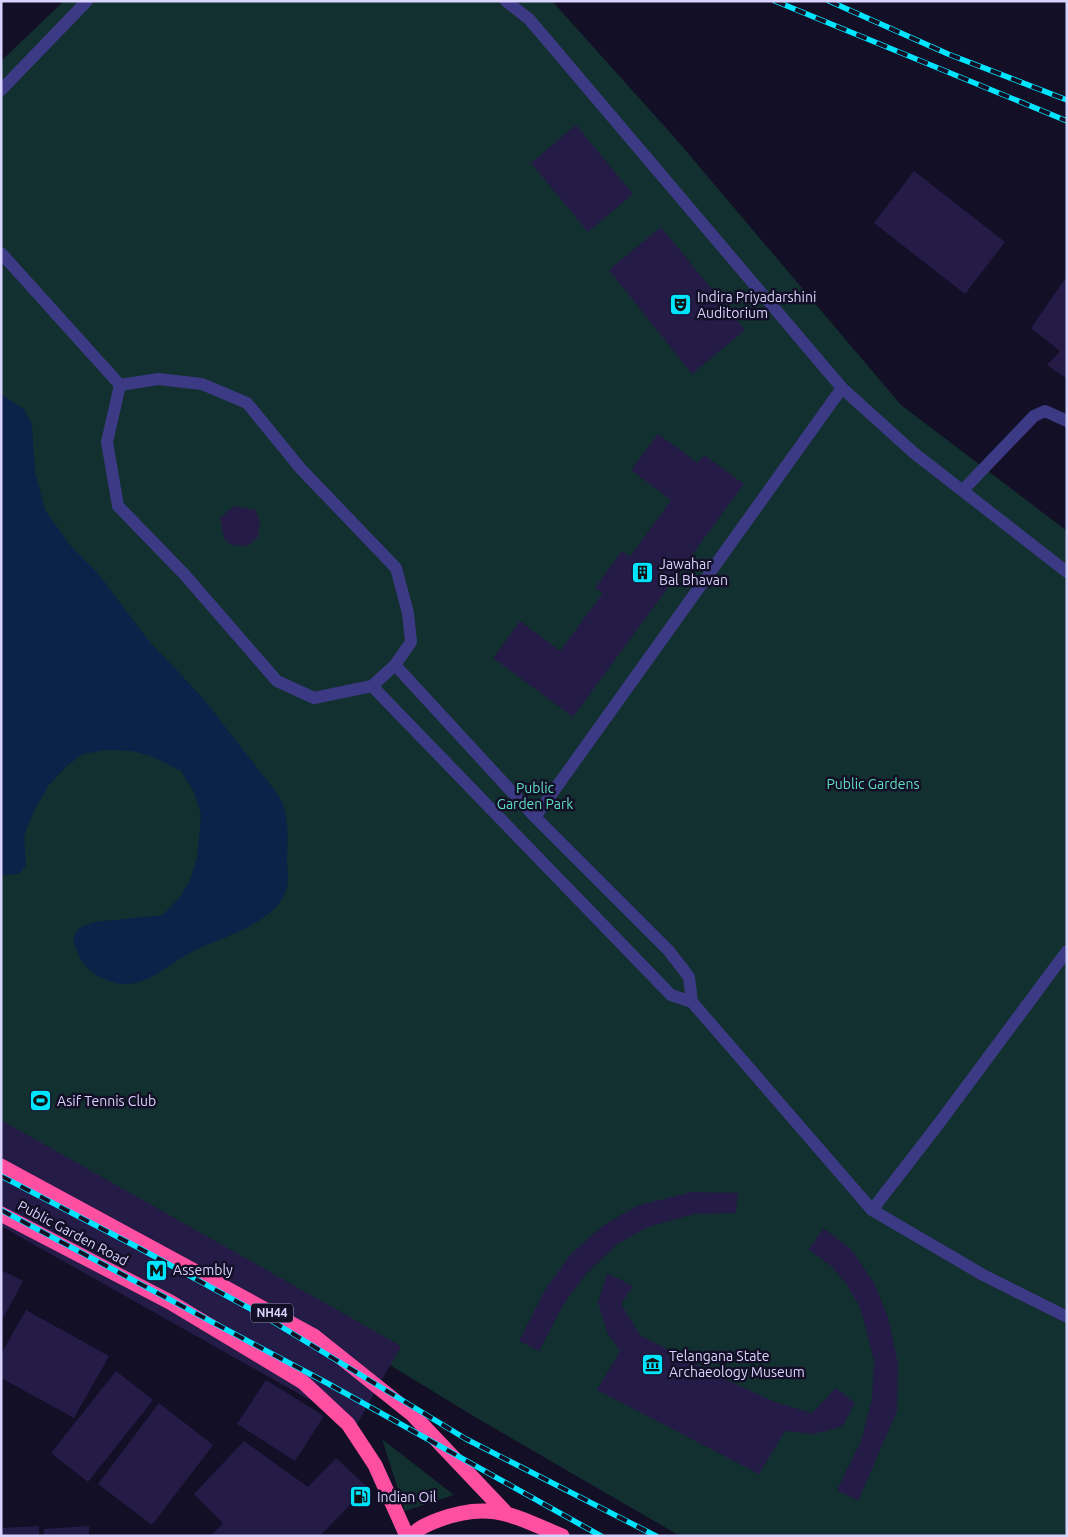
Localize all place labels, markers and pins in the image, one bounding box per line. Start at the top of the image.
place label: Indira Priyadarshini Auditorium [697,289,816,321]
theatre icon: Indira Priyadarshini Auditorium [669,293,693,317]
place label: Jawahar Bal Bhavan [659,556,728,588]
building icon: Jawahar Bal Bhavan [631,560,655,584]
sports icon: Asif Tennis Club [29,1089,53,1113]
place label: Asif Tennis Club [57,1093,156,1109]
metro station icon: Assembly [145,1258,169,1282]
place label: Assembly [173,1262,233,1278]
place label: Telangana State Archaeology Museum [669,1348,805,1380]
museum icon: Telangana State Archaeology Museum [641,1352,665,1376]
fuel station icon: Indian Oil [349,1485,373,1509]
place label: Indian Oil [377,1489,437,1505]

